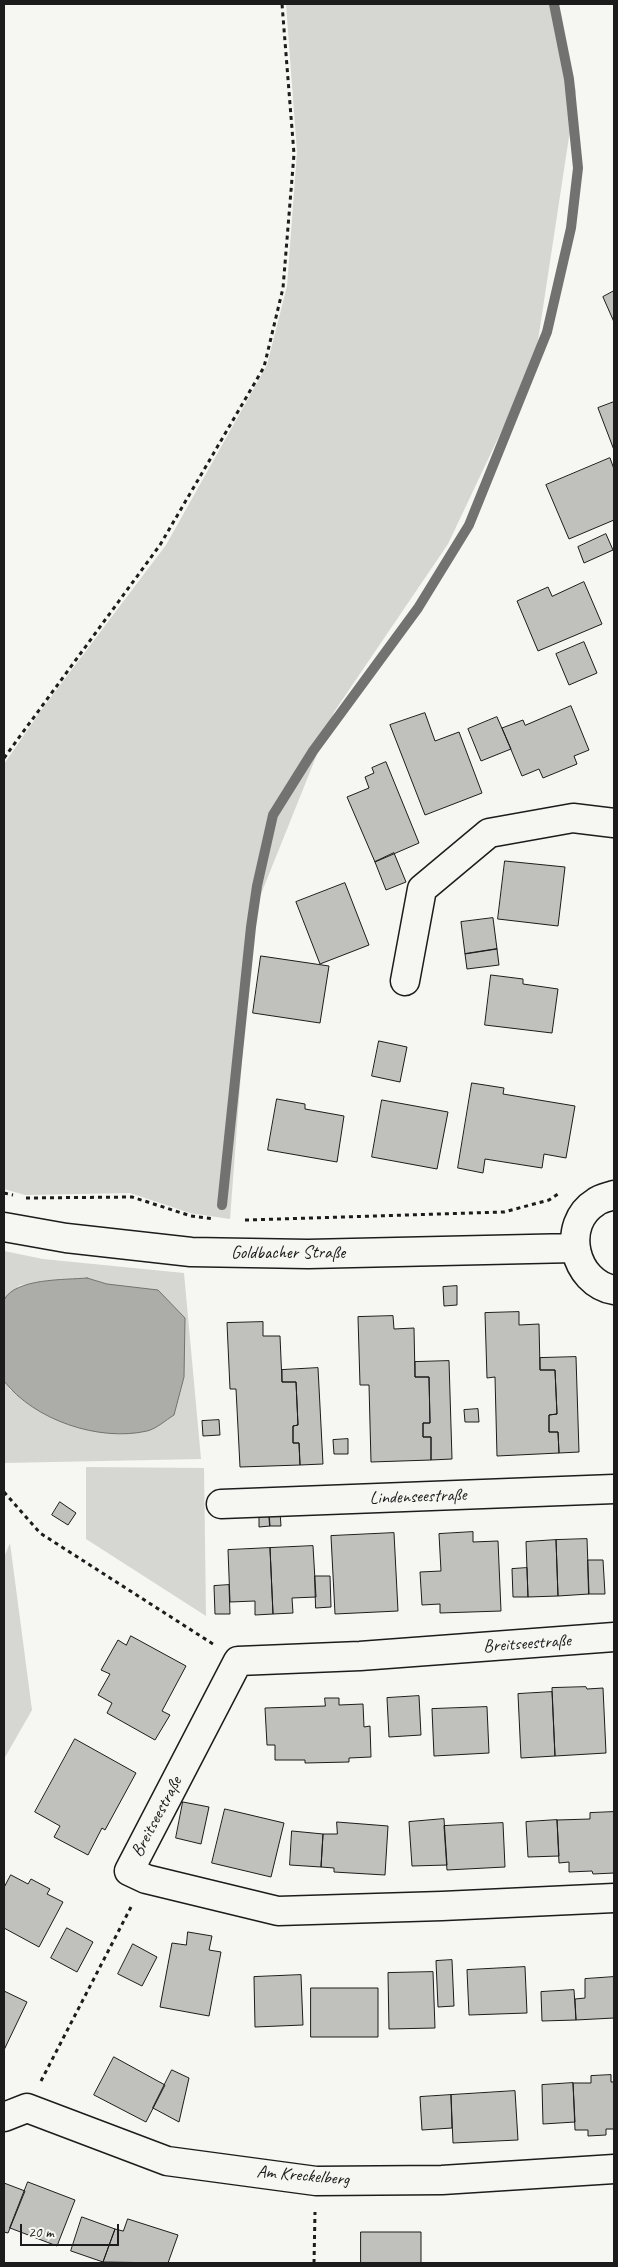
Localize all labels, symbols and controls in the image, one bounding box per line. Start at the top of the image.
street label: Goldbacher Straße [231,1242,345,1264]
street label: Lindenseestraße [369,1485,467,1509]
street label: Breitseestraße [483,1630,571,1658]
street label: Breitseestraße [127,1773,187,1861]
street label: Am Kreckelberg [256,2161,350,2191]
scale bar [22,2214,121,2246]
text: 20 m [28,2223,54,2242]

